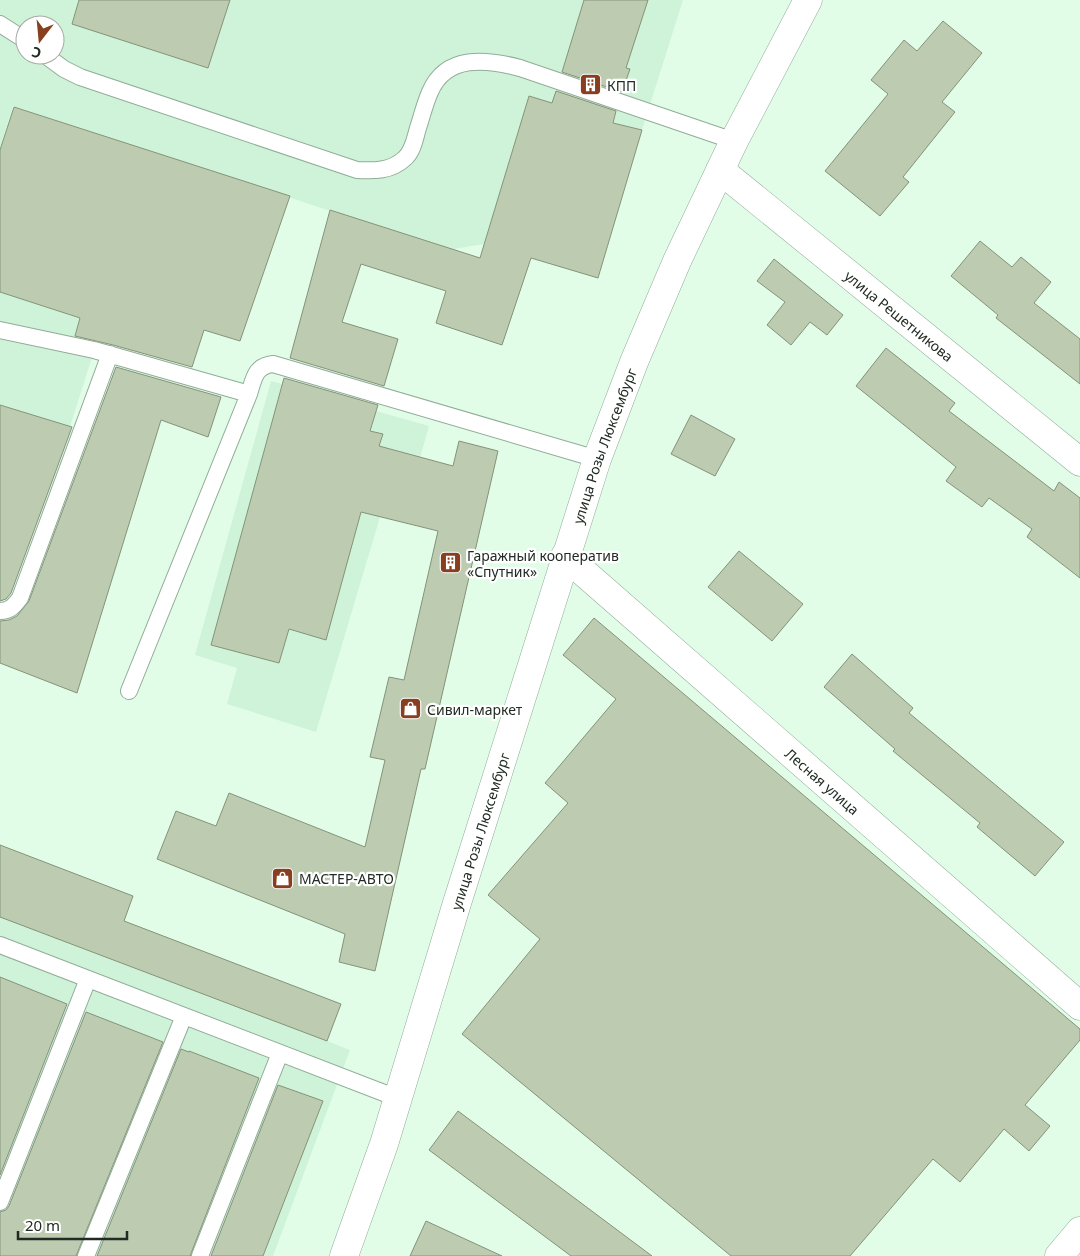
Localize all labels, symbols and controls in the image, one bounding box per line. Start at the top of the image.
north arrow [15,15,65,65]
text: С [29,43,43,63]
building icon: КПП [579,73,603,97]
place label: КПП [607,76,636,95]
street label: улица Решетникова [841,266,958,365]
street label: улица Розы Люксембург [568,365,640,526]
place label: Гаражный кооператив «Спутник» [467,546,619,581]
building icon: Гаражный кооператив «Спутник» [439,551,463,575]
shop icon: Сивил-маркет [399,697,423,721]
place label: Сивил-маркет [427,700,523,719]
street label: Лесная улица [782,744,864,819]
street label: улица Розы Люксембург [446,750,513,912]
shop icon: МАСТЕР-АВТО [271,866,295,890]
place label: МАСТЕР-АВТО [299,869,394,888]
scale bar [18,1208,126,1240]
text: 20 m [25,1215,60,1235]

